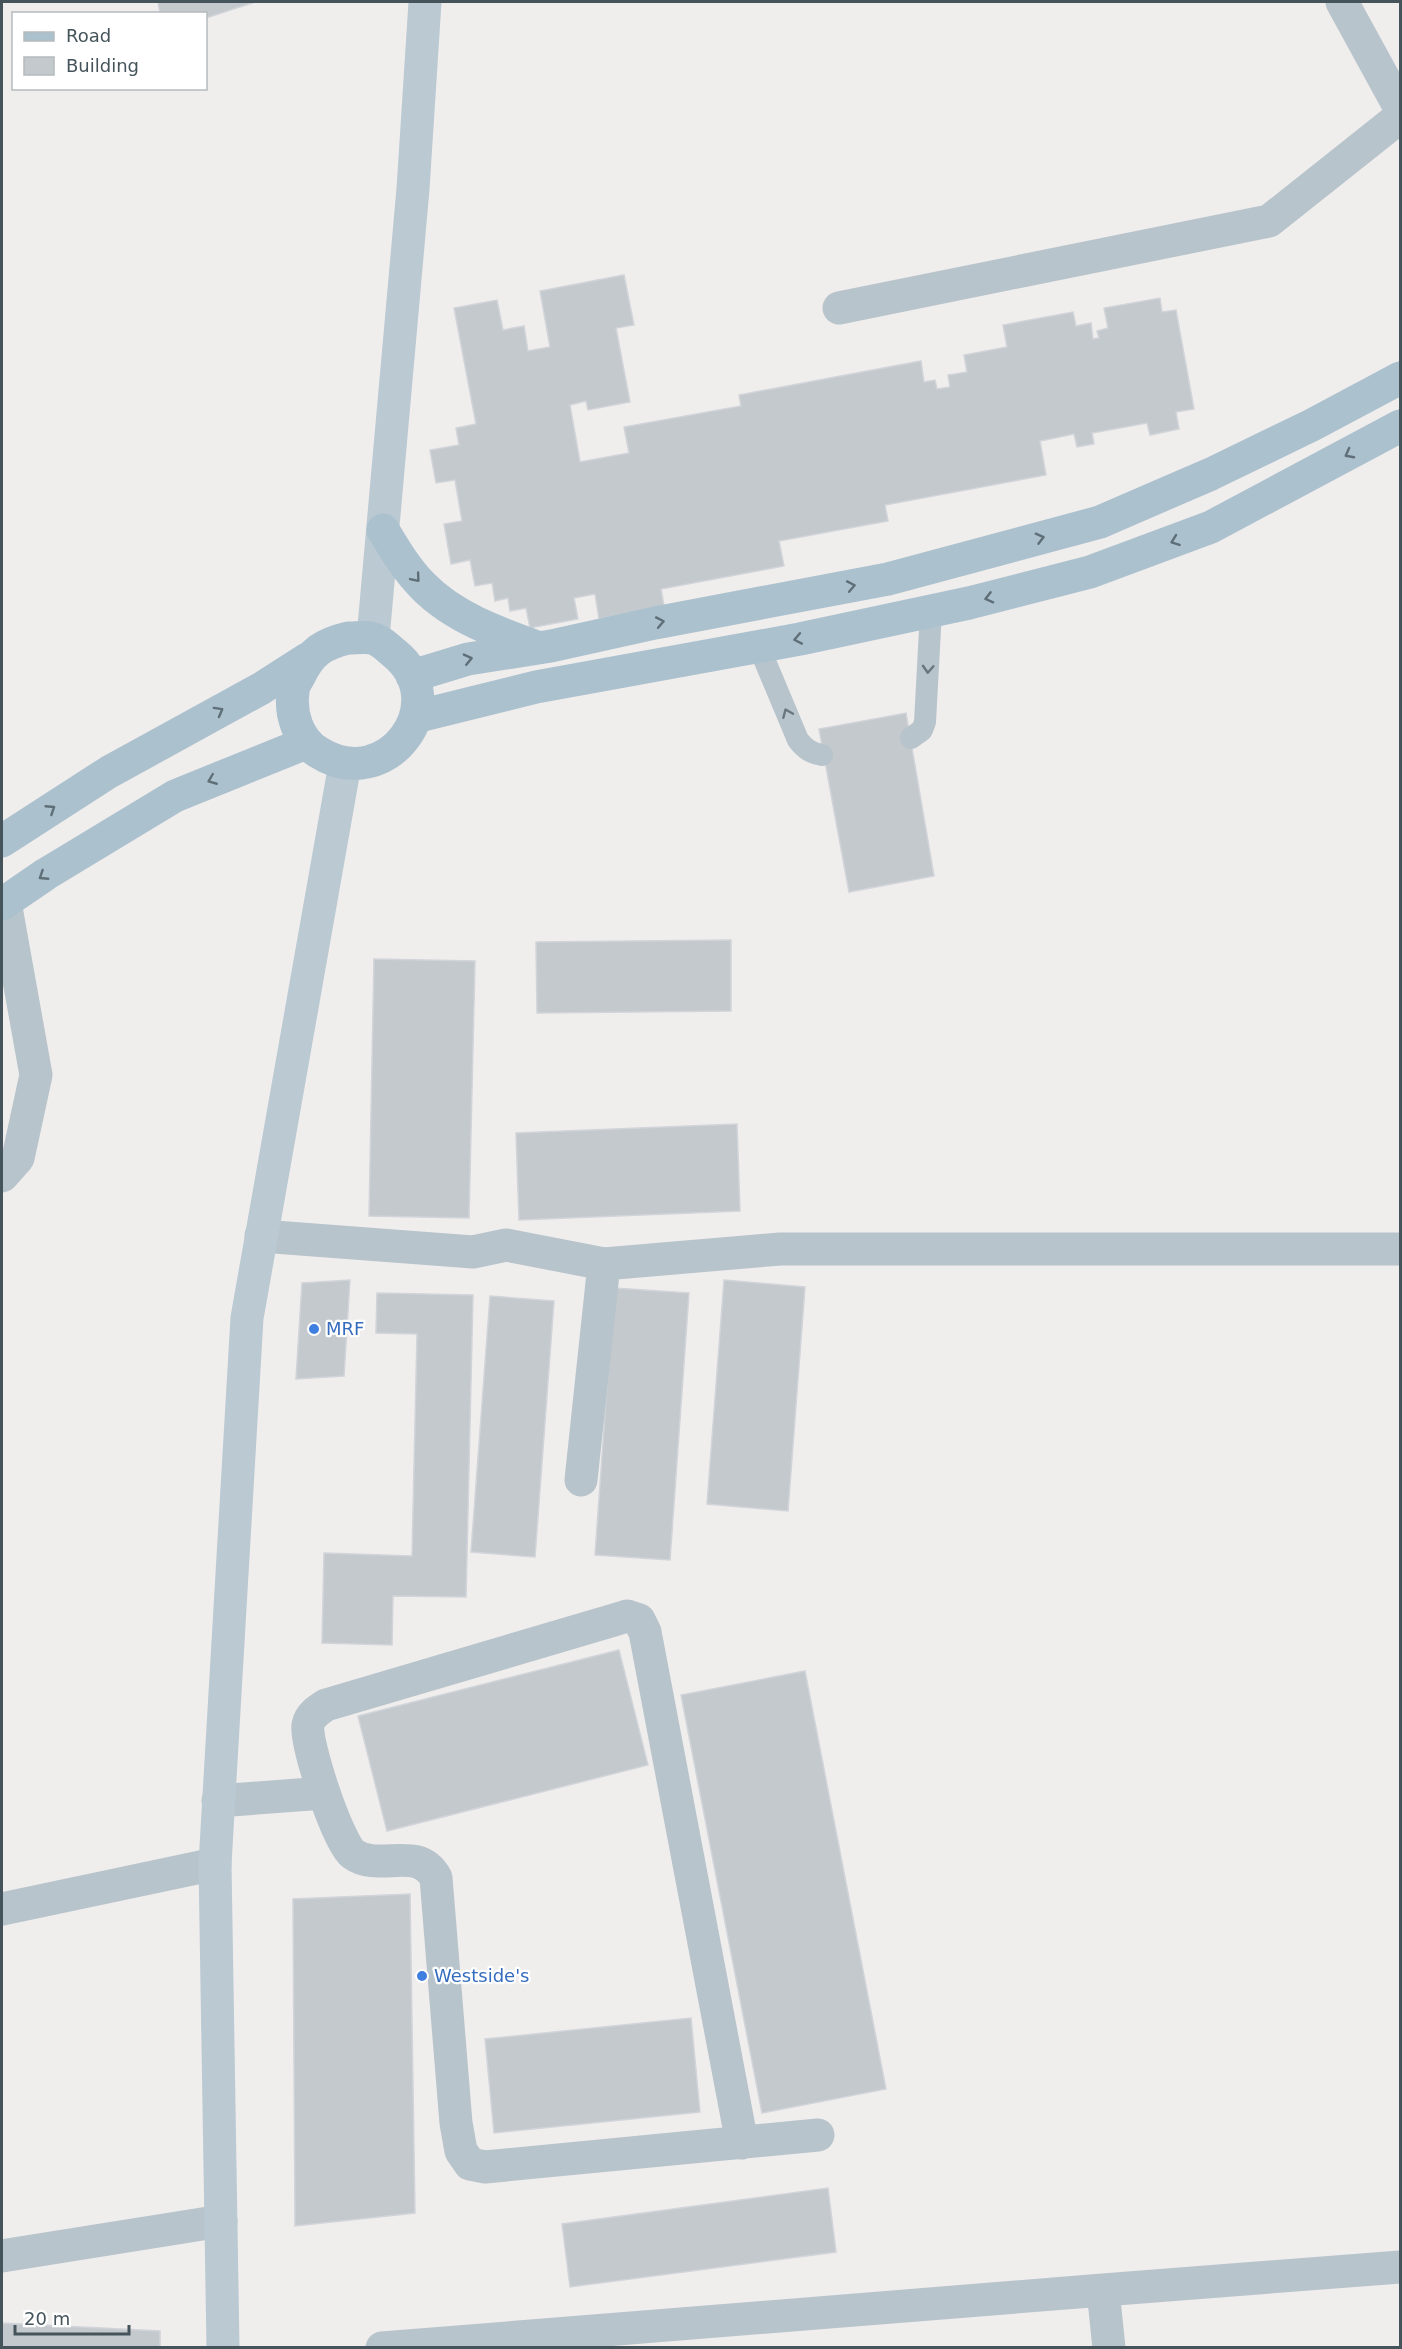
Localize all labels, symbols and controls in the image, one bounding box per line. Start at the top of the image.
legend [12,12,207,90]
text: Road [66,25,111,46]
text: Building [66,55,139,76]
one-way arrow [1345,447,1355,458]
one-way arrow [1034,533,1045,545]
one-way arrow [1170,534,1181,546]
one-way arrow [409,571,420,582]
one-way arrow [846,580,856,593]
one-way arrow [984,591,994,603]
one-way arrow [654,616,664,629]
one-way arrow [793,632,803,645]
one-way arrow [463,654,473,667]
one-way arrow [922,665,935,674]
one-way arrow [213,707,223,718]
one-way arrow [782,709,794,720]
one-way arrow [208,773,219,785]
one-way arrow [44,806,55,817]
one-way arrow [39,869,49,881]
place label: MRF [326,1318,364,1339]
marker: MRF [307,1322,321,1336]
place label: Westside's [434,1965,529,1986]
marker: Westside's [415,1969,429,1983]
scale bar [15,2298,129,2336]
text: 20 m [24,2308,70,2329]

